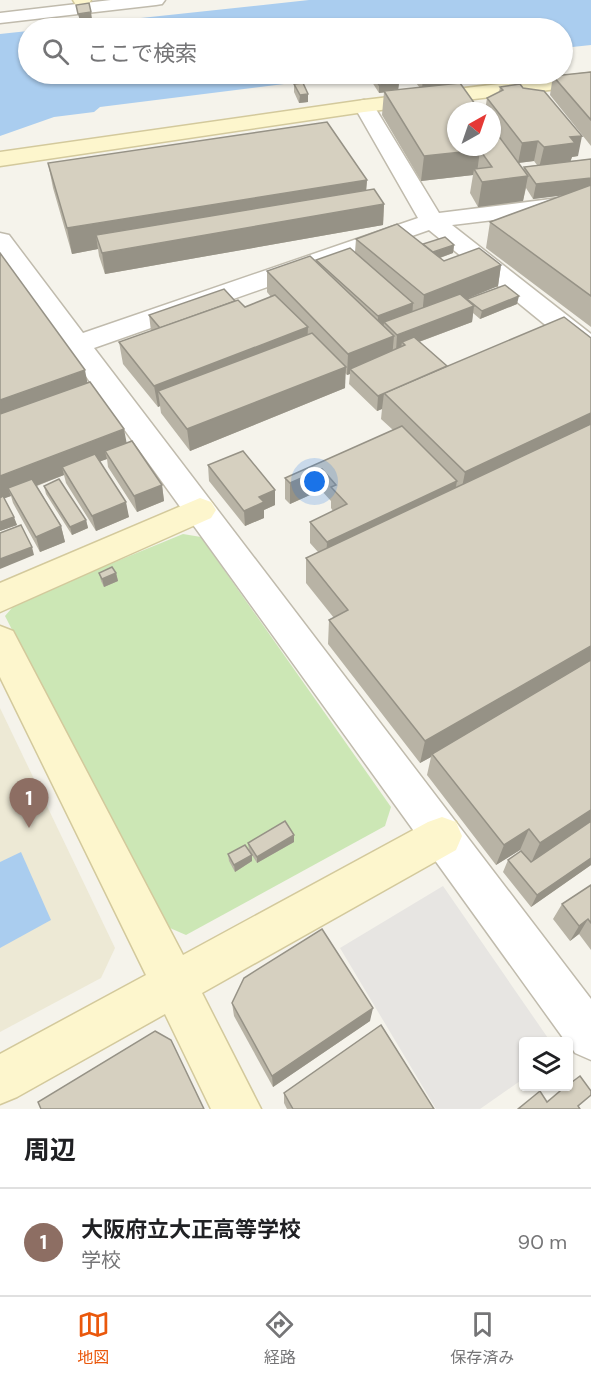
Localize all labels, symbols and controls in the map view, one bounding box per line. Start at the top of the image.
search box [18,18,573,84]
icon: search [39,35,72,68]
text: ここで検索 [87,39,197,68]
north arrow [447,102,501,156]
your location [300,467,329,496]
pin: 1 [9,778,48,828]
map controls [519,1037,573,1091]
button: layers [519,1037,573,1091]
text: 周辺 [24,1133,76,1167]
text: 大阪府立大正高等学校 [81,1215,301,1244]
text: 1 [40,1229,47,1255]
text: 90 m [518,1229,567,1255]
text: 学校 [81,1247,121,1273]
tab: 地図 [77,1308,110,1368]
tab: 経路 [263,1308,296,1368]
tab: 保存済み [450,1308,514,1368]

